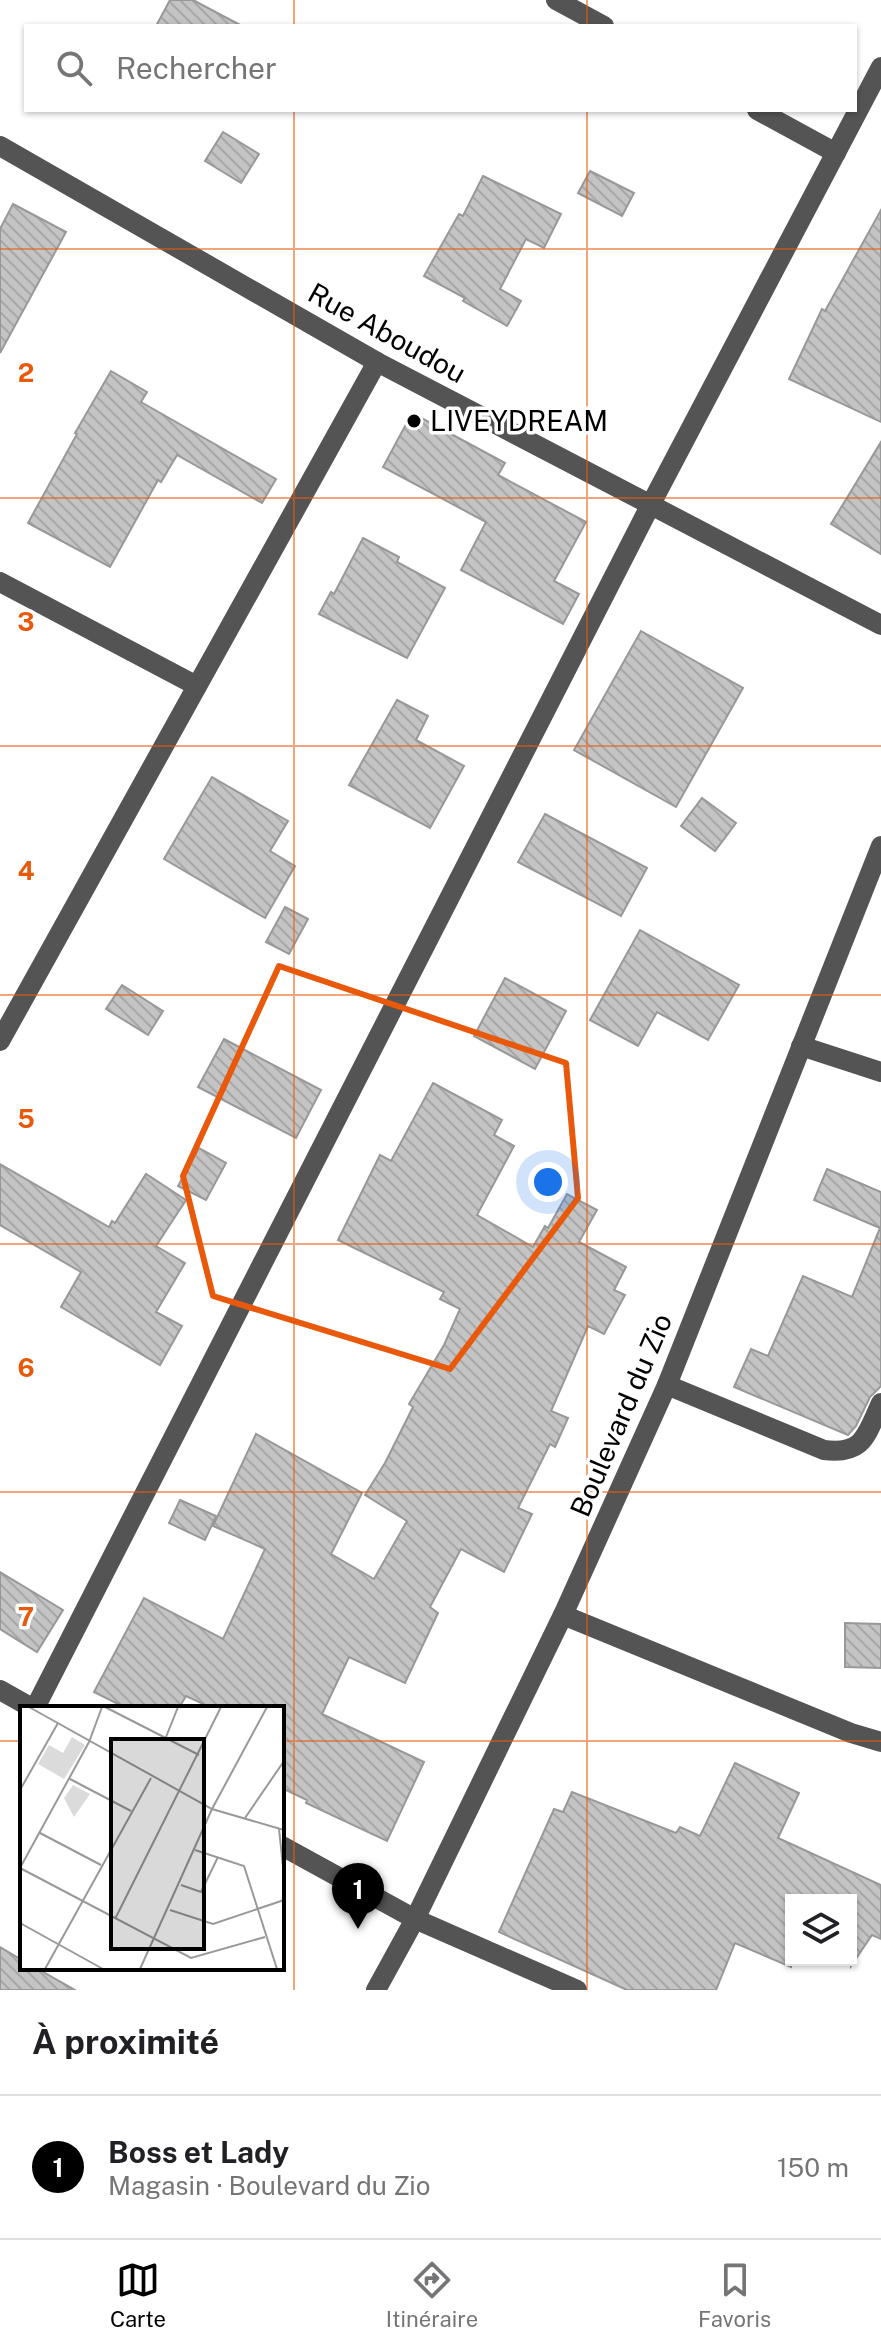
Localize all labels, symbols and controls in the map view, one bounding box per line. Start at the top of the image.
search box [24,24,857,112]
icon: search [52,46,96,90]
text: Rechercher [116,50,277,86]
street label: Rue Aboudou [303,276,472,389]
text: 2 [18,357,34,388]
place label: LIVEYDREAM [430,404,608,437]
marker: LIVEYDREAM [405,412,423,430]
text: 3 [17,606,35,637]
text: 4 [17,855,35,886]
text: 5 [17,1103,35,1134]
your location [528,1162,568,1202]
street label: Boulevard du Zio [563,1308,678,1521]
text: 6 [17,1352,35,1383]
text: 7 [18,1601,34,1632]
inset map [20,1706,284,1970]
pin: 1 [332,1863,384,1929]
map controls [785,1894,857,1966]
button: layers [785,1894,857,1966]
text: À proximité [32,2022,219,2062]
text: Boss et Lady [108,2134,289,2170]
text: 1 [52,2152,64,2183]
text: 150 m [777,2152,849,2183]
text: Magasin · Boulevard du Zio [108,2170,431,2201]
tab: Carte [110,2258,166,2332]
tab: Itinéraire [386,2258,478,2332]
tab: Favoris [698,2258,771,2332]

